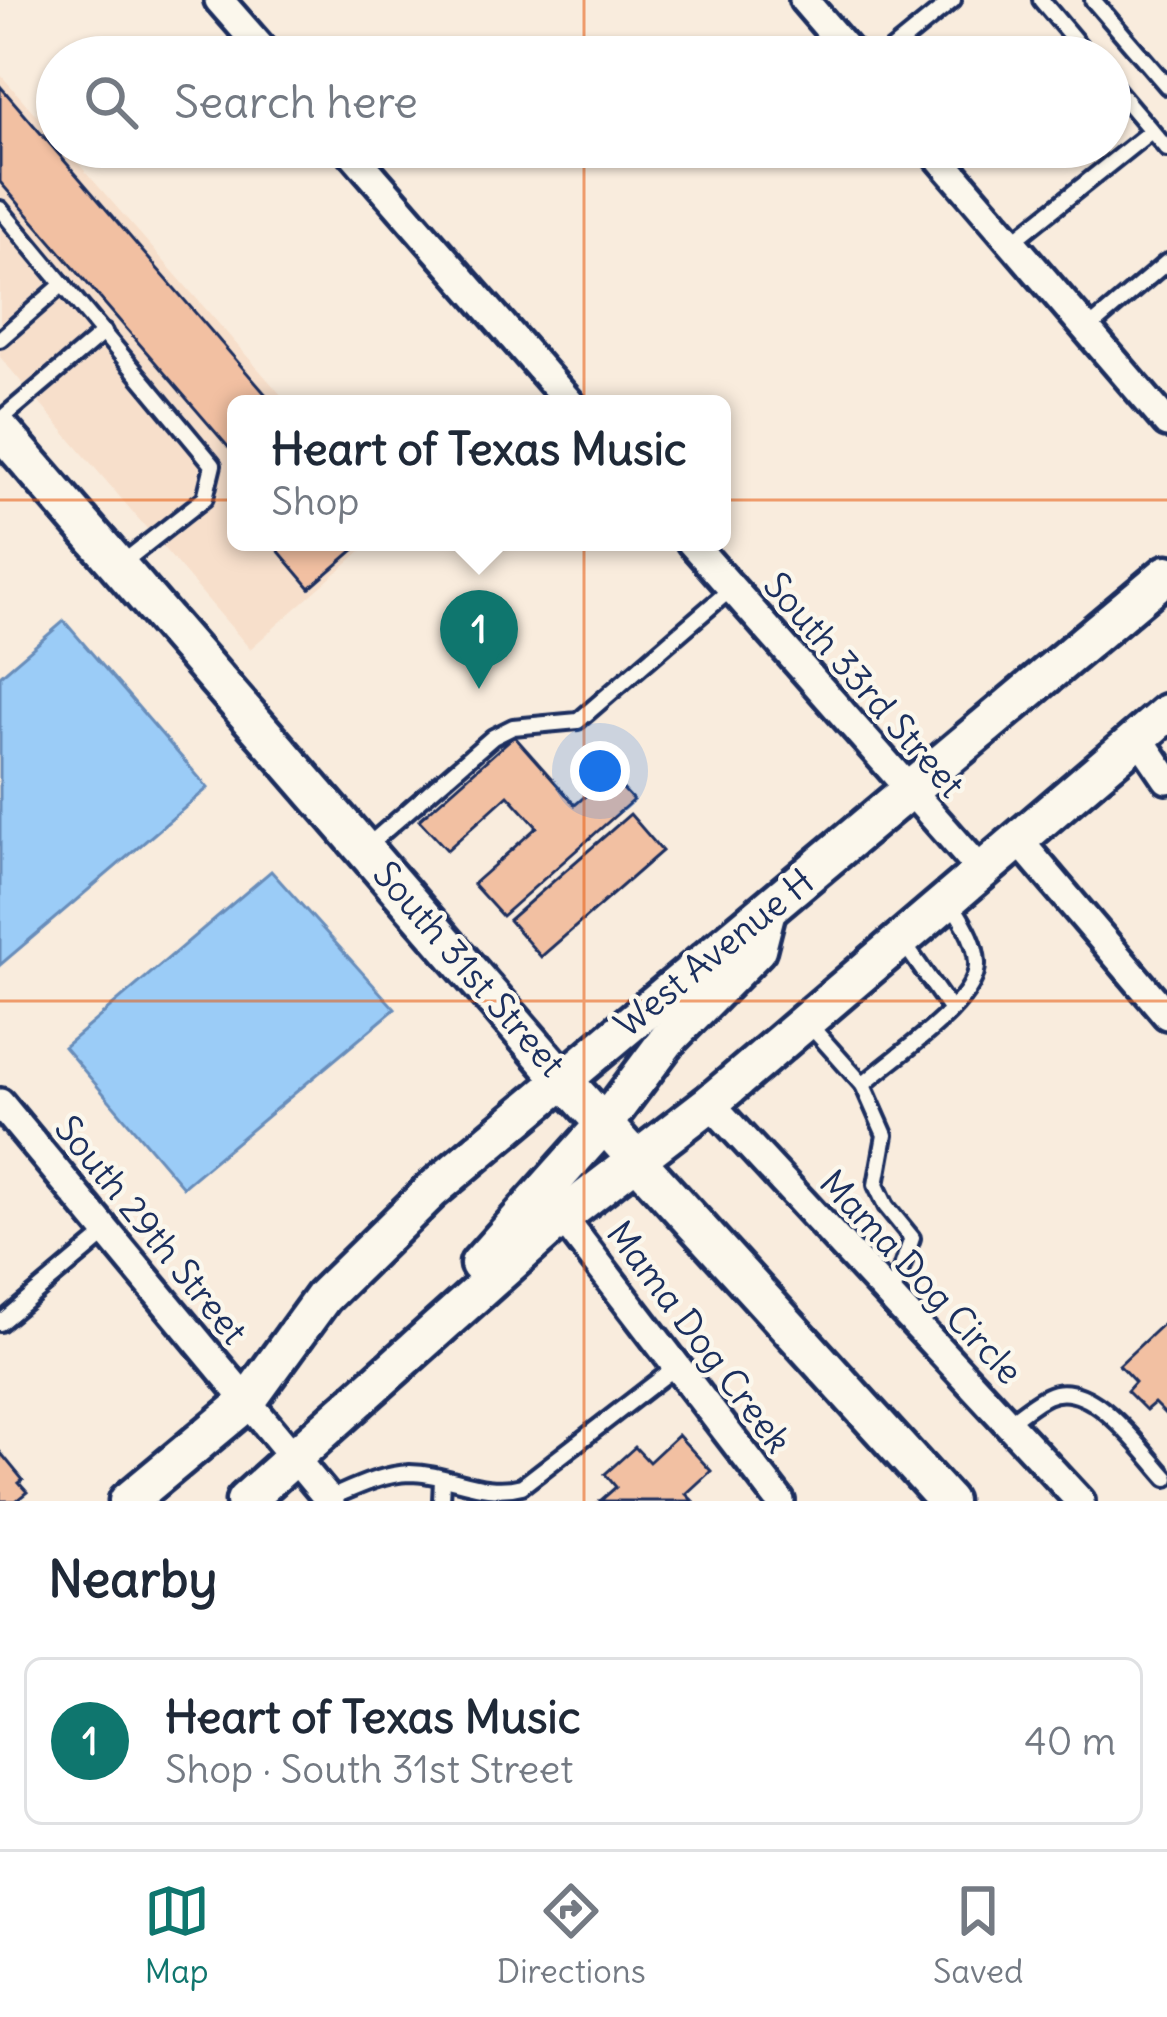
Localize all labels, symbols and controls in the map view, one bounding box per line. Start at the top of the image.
search box [36,36,1131,168]
icon: search [78,69,144,135]
text: Search here [174,74,418,130]
popup [227,395,731,551]
text: Heart of Texas Music [271,421,687,477]
text: Shop [271,477,360,526]
street label: South 33rd Street [754,563,974,807]
pin: 1 [440,590,518,689]
your location [570,741,630,801]
street label: South 31st Street [363,852,575,1086]
street label: West Avenue H [605,859,823,1047]
street label: South 29th Street [45,1107,257,1353]
street label: Mama Dog Circle [810,1161,1032,1393]
street label: Mama Dog Creek [597,1212,801,1462]
text: Nearby [48,1547,217,1611]
text: Heart of Texas Music [165,1689,581,1745]
text: 1 [82,1717,98,1766]
text: 40 m [1024,1717,1116,1766]
text: Shop · South 31st Street [165,1745,573,1794]
tab: Map [144,1878,210,1992]
tab: Directions [497,1878,646,1992]
tab: Saved [933,1878,1023,1992]

